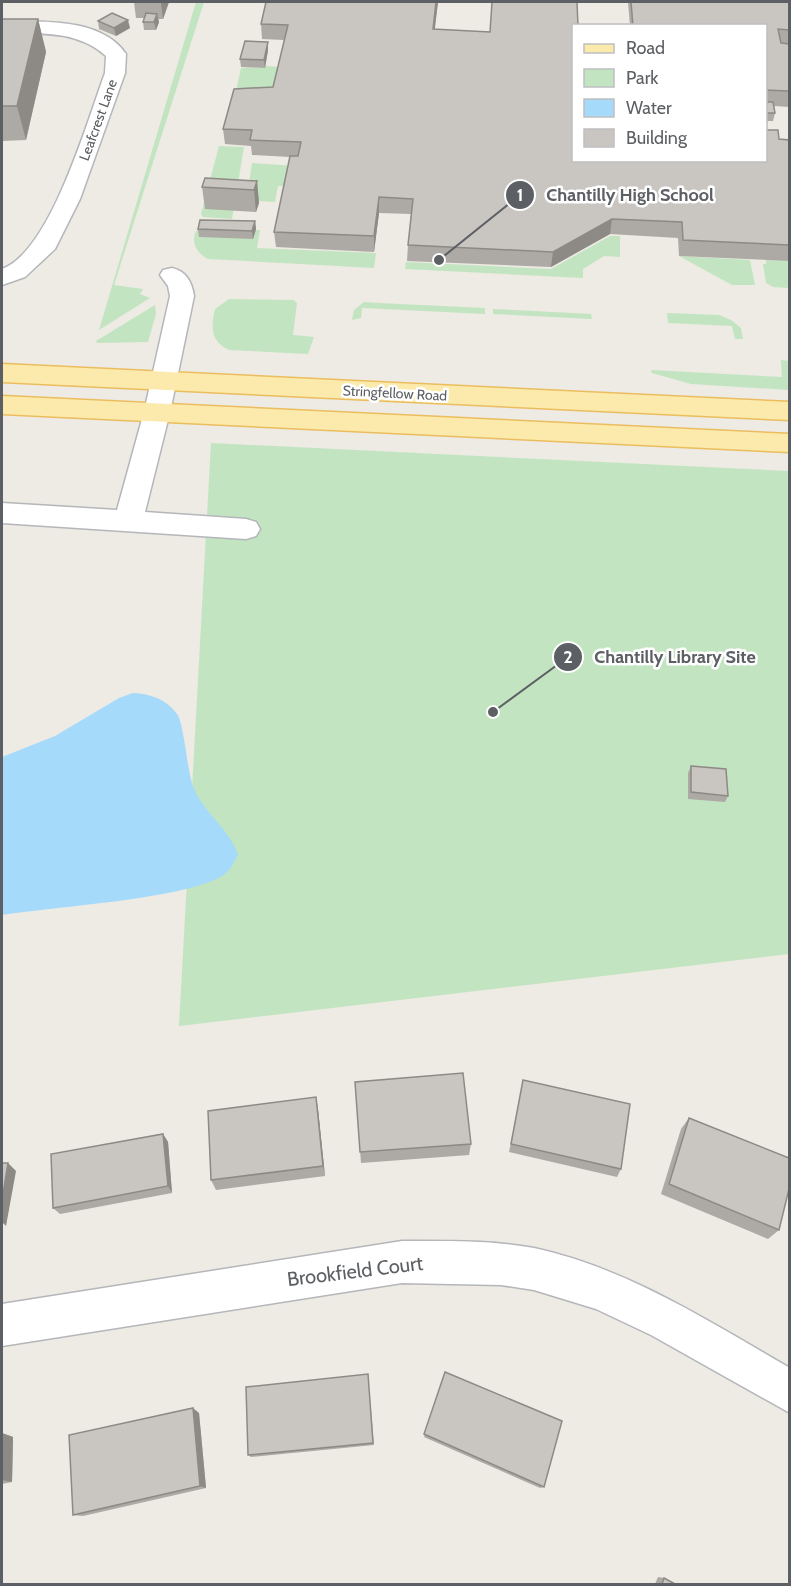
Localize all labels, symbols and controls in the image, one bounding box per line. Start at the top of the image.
legend [572,24,767,162]
text: Road [626,37,665,59]
text: Park [626,67,659,89]
street label: Leafcrest Lane [75,77,121,163]
text: Water [626,97,672,119]
text: Building [626,127,688,149]
callout: Chantilly High School [505,177,726,213]
text: 1 [517,184,523,206]
text: Chantilly High School [546,184,714,206]
street label: Stringfellow Road [342,381,448,405]
callout: Chantilly Library Site [553,639,768,675]
text: 2 [563,646,573,668]
text: Chantilly Library Site [594,646,756,668]
street label: Brookfield Court [286,1251,425,1291]

